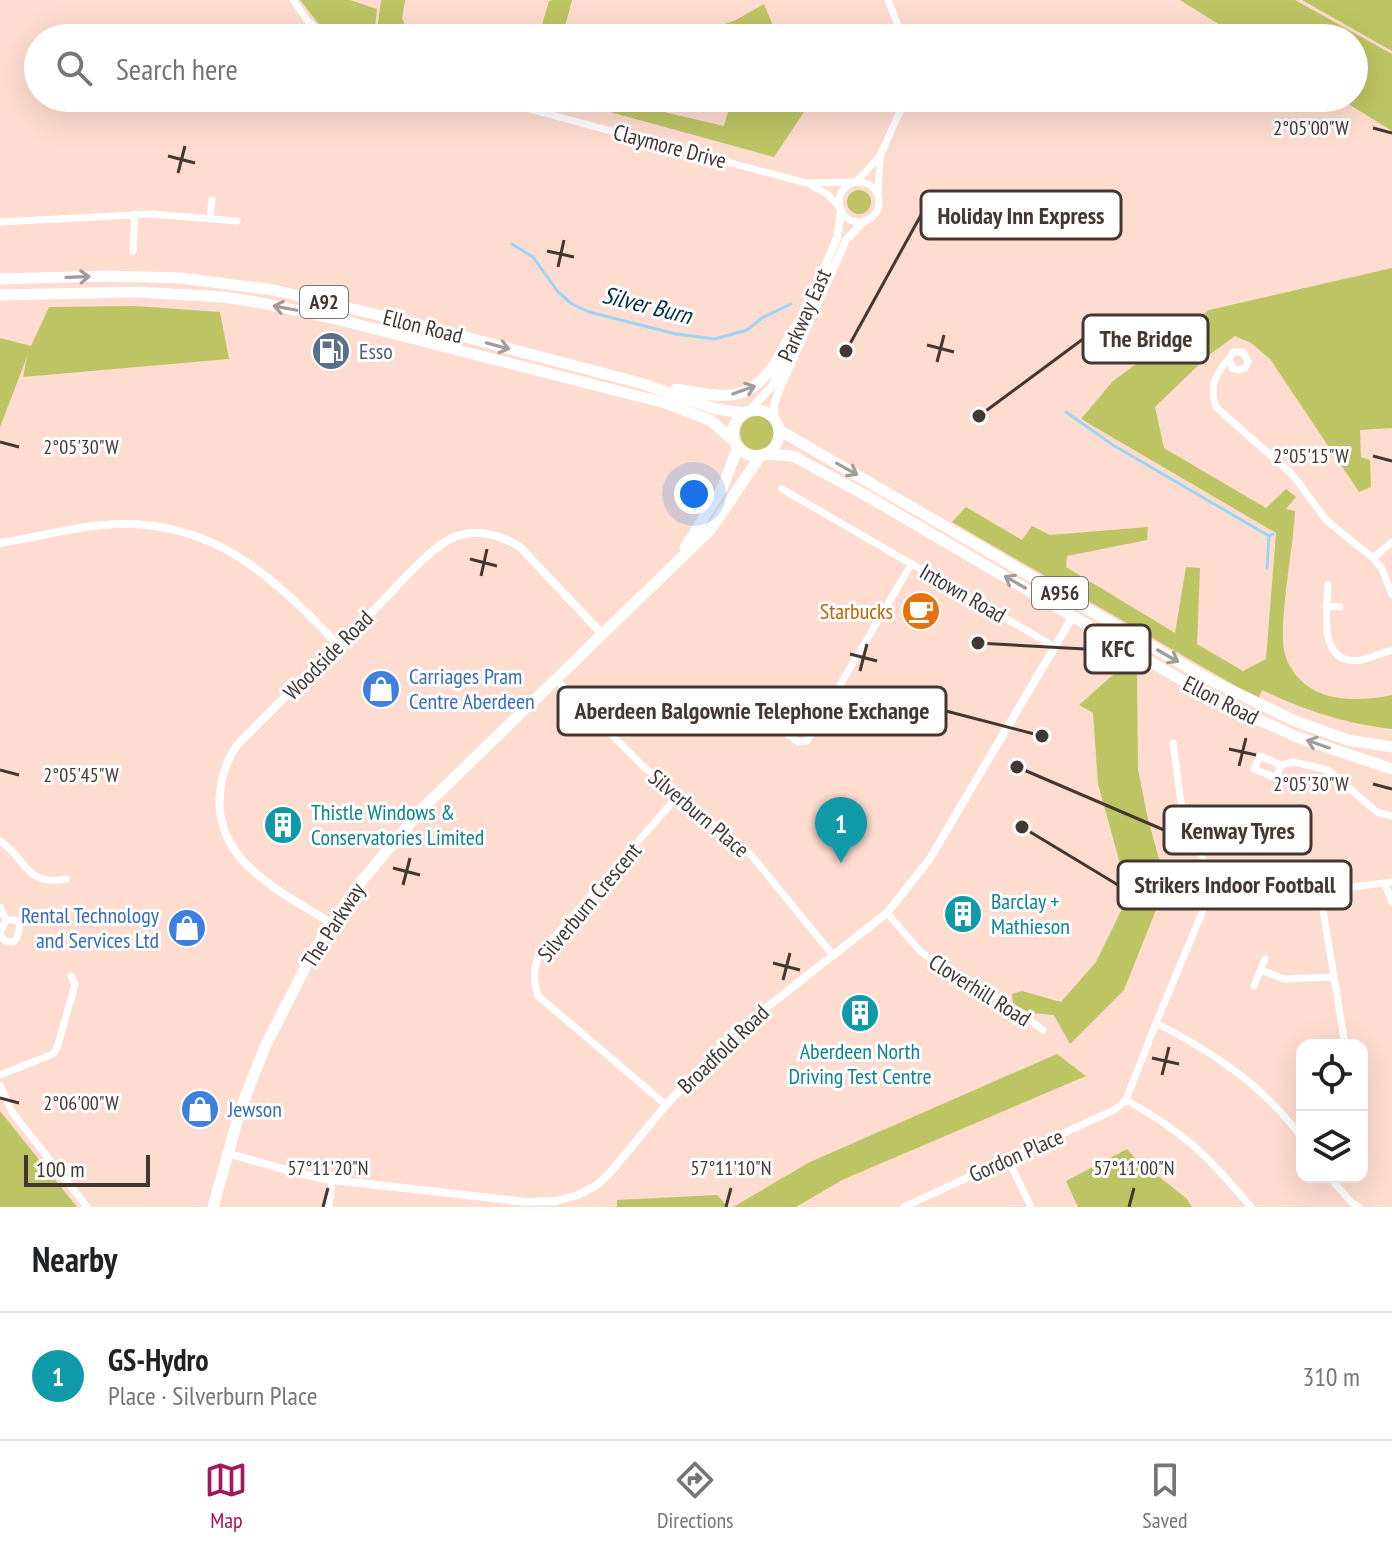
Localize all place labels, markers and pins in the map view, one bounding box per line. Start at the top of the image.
callout: Holiday Inn Express [921,191,1121,239]
callout: The Bridge [1083,315,1208,363]
fuel station icon: Esso [310,330,352,372]
place label: Esso [359,337,393,365]
cafe icon: Starbucks [900,590,942,632]
place label: Starbucks [820,597,893,625]
callout: KFC [1085,625,1150,673]
place label: Carriages Pram Centre Aberdeen [409,662,535,715]
shop icon: Carriages Pram Centre Aberdeen [360,668,402,710]
callout: Aberdeen Balgownie Telephone Exchange [558,687,946,735]
pin: 1 [815,797,867,863]
place label: Thistle Windows & Conservatories Limited [311,798,484,851]
building icon: Thistle Windows & Conservatories Limited [262,804,304,846]
callout: Kenway Tyres [1164,806,1311,854]
callout: Strikers Indoor Football [1118,861,1351,909]
place label: Barclay + Mathieson [991,887,1070,940]
building icon: Barclay + Mathieson [942,893,984,935]
place label: Rental Technology and Services Ltd [21,901,160,954]
shop icon: Rental Technology and Services Ltd [166,907,208,949]
building icon: Aberdeen North Driving Test Centre [839,992,881,1034]
place label: Aberdeen North Driving Test Centre [788,1037,932,1090]
shop icon: Jewson [179,1088,221,1130]
place label: Jewson [227,1095,282,1123]

